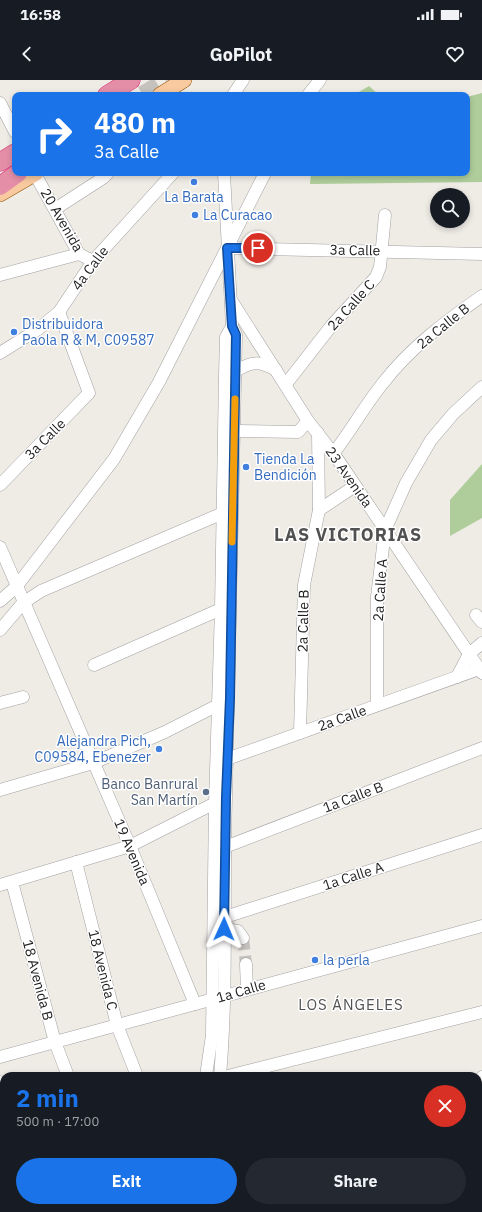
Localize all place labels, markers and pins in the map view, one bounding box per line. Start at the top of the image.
marker: La Barata [189,177,199,187]
place label: La Barata [164,188,224,206]
place label: La Curacao [203,206,273,224]
marker: La Curacao [190,210,200,220]
pin [241,231,275,265]
place label: Distribuidora Paola R & M, C09587 [22,315,155,349]
marker: Distribuidora Paola R & M, C09587 [9,327,19,337]
place label: Tienda La Bendición [254,450,317,484]
marker: Tienda La Bendición [241,462,251,472]
place label: Alejandra Pich, C09584, Ebenezer [34,732,151,766]
marker: Alejandra Pich, C09584, Ebenezer [154,744,164,754]
place label: Banco Banrural San Martín [101,775,198,809]
marker: Banco Banrural San Martín [201,787,211,797]
place label: la perla [323,951,370,969]
marker: la perla [310,955,320,965]

